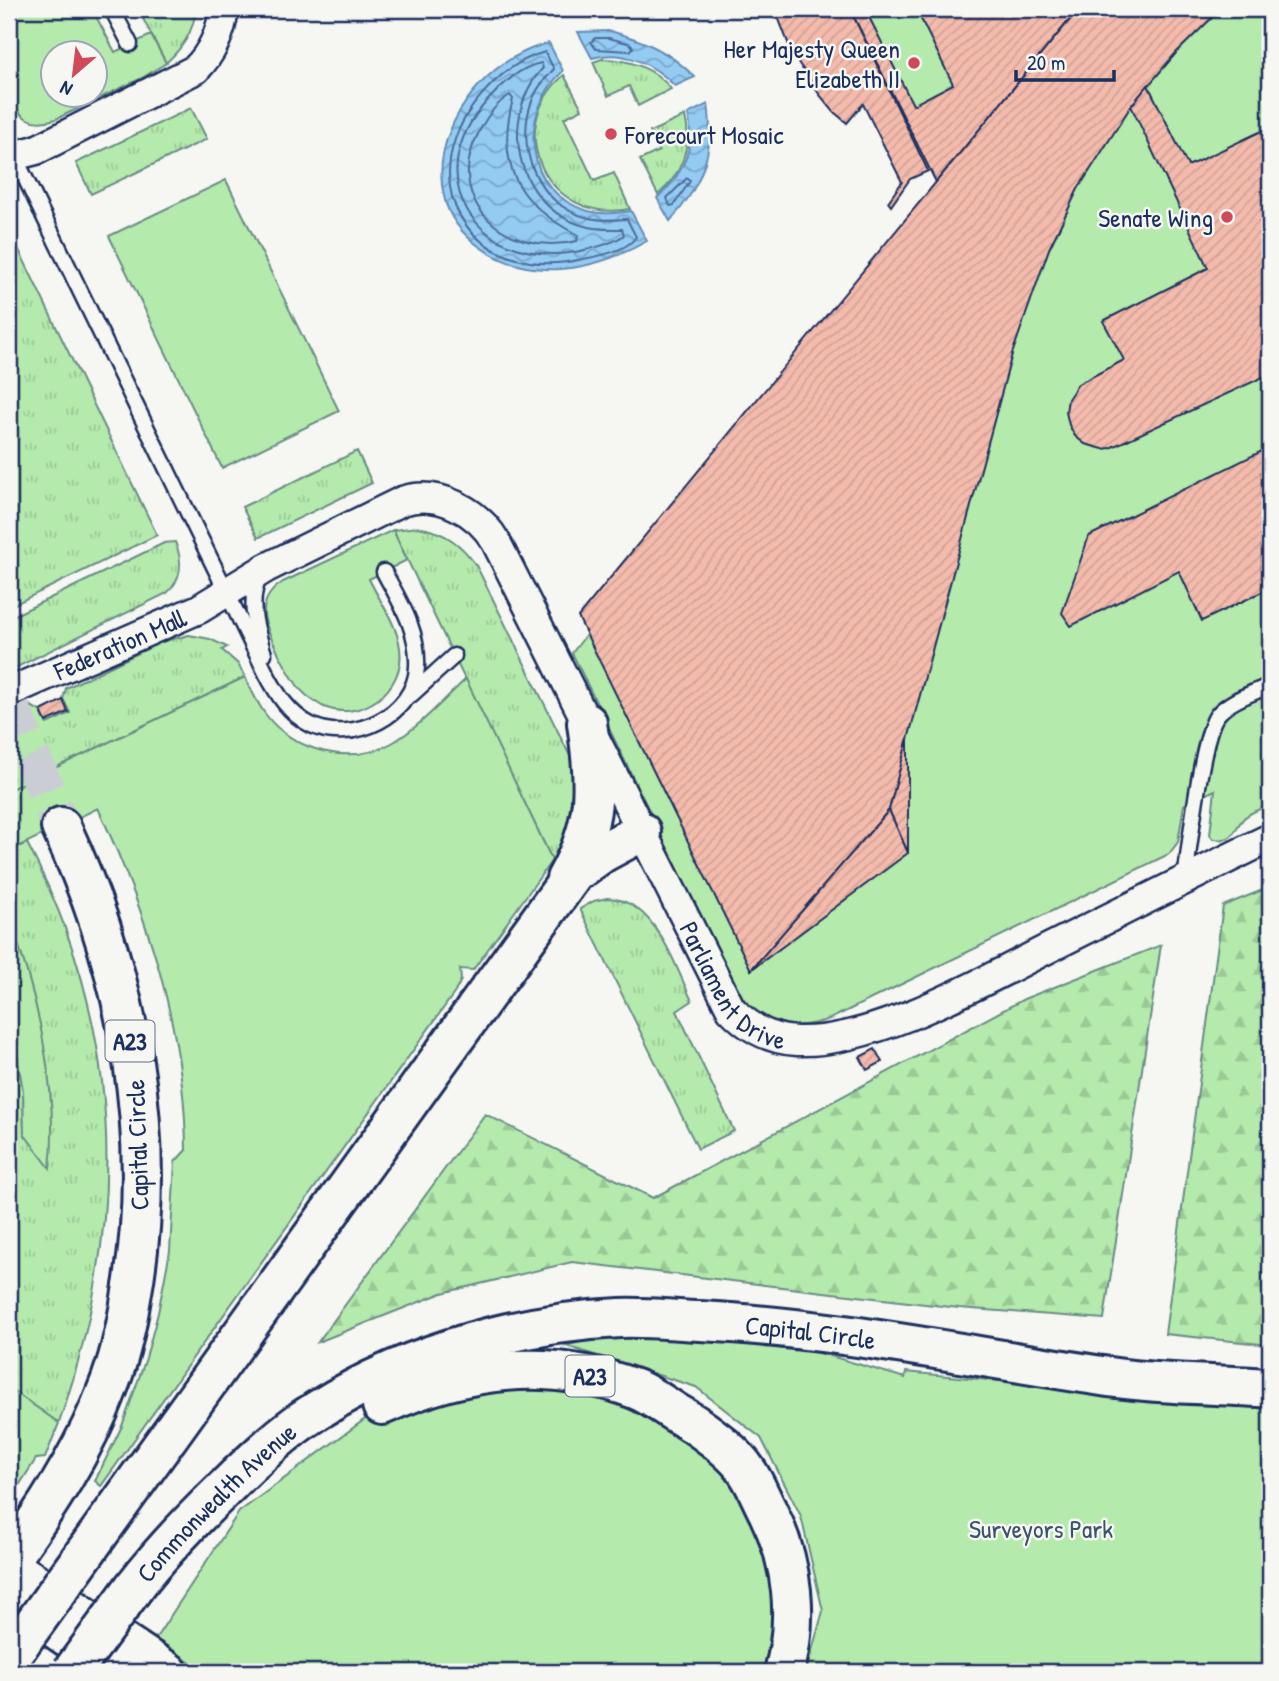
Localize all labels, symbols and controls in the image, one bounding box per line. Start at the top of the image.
place label: Her Majesty Queen Elizabeth II [724,31,900,96]
north arrow [38,38,108,108]
scale bar [1016,38,1114,82]
text: 20 m [1027,48,1065,77]
marker: Her Majesty Queen Elizabeth II [906,55,922,71]
text: N [55,75,77,103]
place label: Forecourt Mosaic [624,117,784,152]
marker: Forecourt Mosaic [603,126,619,142]
place label: Senate Wing [1098,200,1213,235]
marker: Senate Wing [1219,209,1235,225]
street label: Federation Mall [47,599,192,688]
street label: Parliament Drive [672,915,789,1057]
road number: A23 [106,1021,154,1062]
street label: Capital Circle [117,1079,157,1211]
street label: Capital Circle [744,1307,878,1357]
road number: A23 [566,1356,614,1396]
street label: Commonwealth Avenue [128,1414,303,1589]
park label: Surveyors Park [969,1511,1113,1546]

